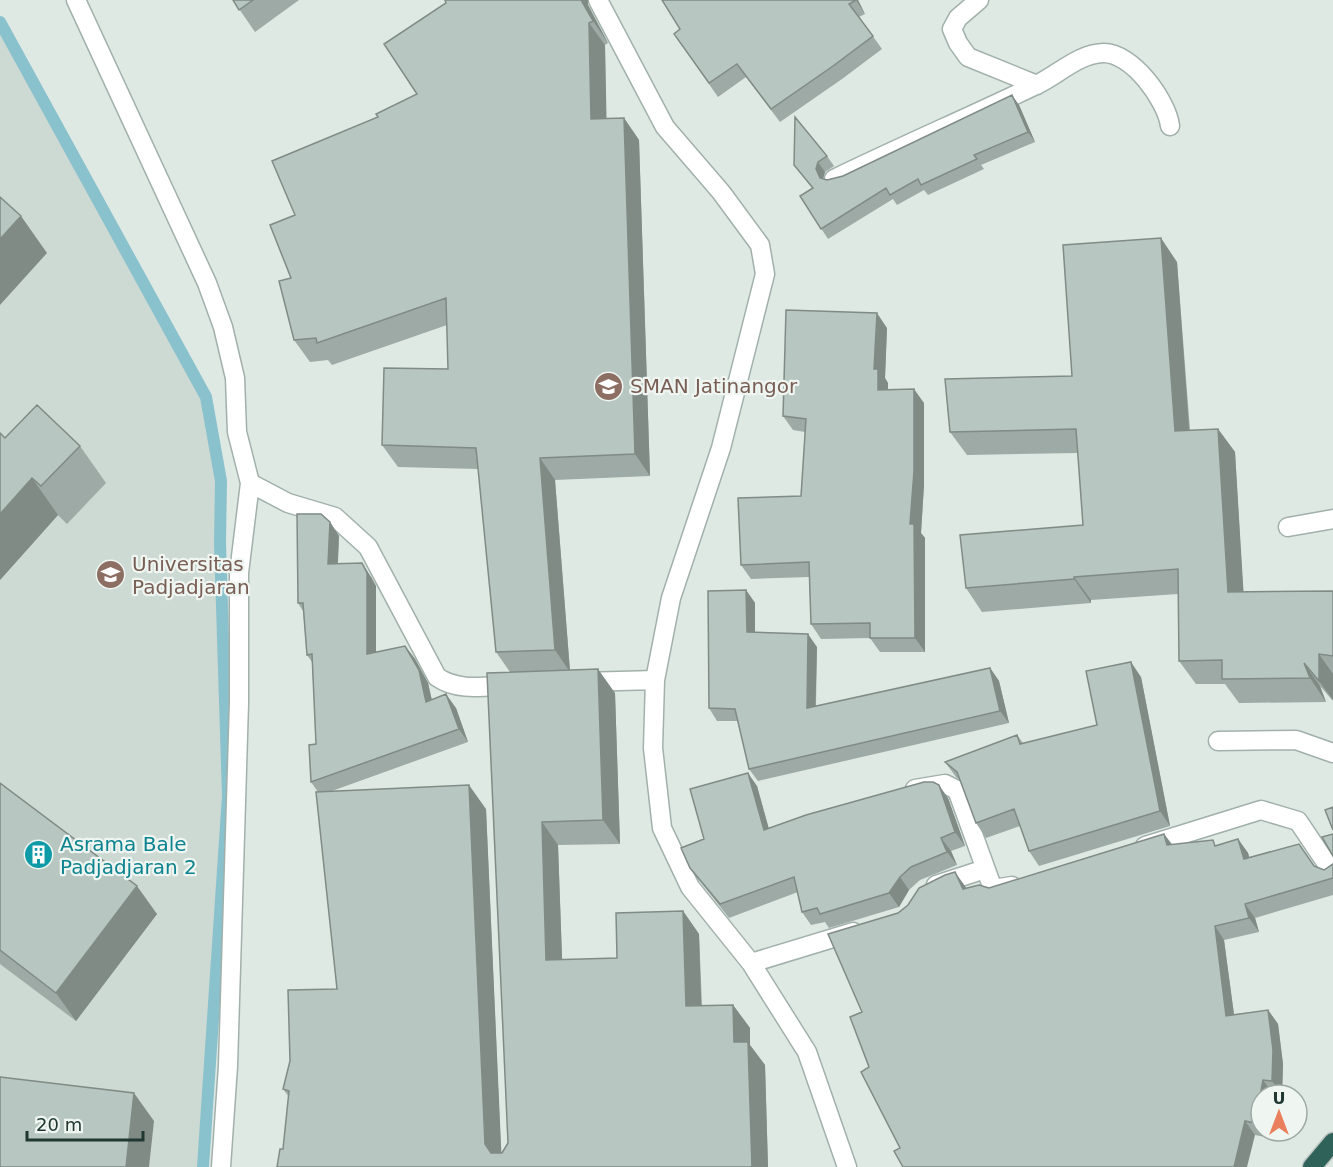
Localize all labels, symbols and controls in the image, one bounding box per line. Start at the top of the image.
school or university icon: SMAN Jatinangor [593,370,625,402]
place label: SMAN Jatinangor [630,374,798,398]
place label: Universitas Padjadjaran [132,552,250,599]
school or university icon: Universitas Padjadjaran [95,559,127,591]
place label: Asrama Bale Padjadjaran 2 [60,832,197,879]
building icon: Asrama Bale Padjadjaran 2 [23,839,55,871]
north arrow [1249,1083,1309,1143]
text: U [1273,1089,1286,1108]
scale bar [27,1104,142,1142]
text: 20 m [36,1114,82,1135]

